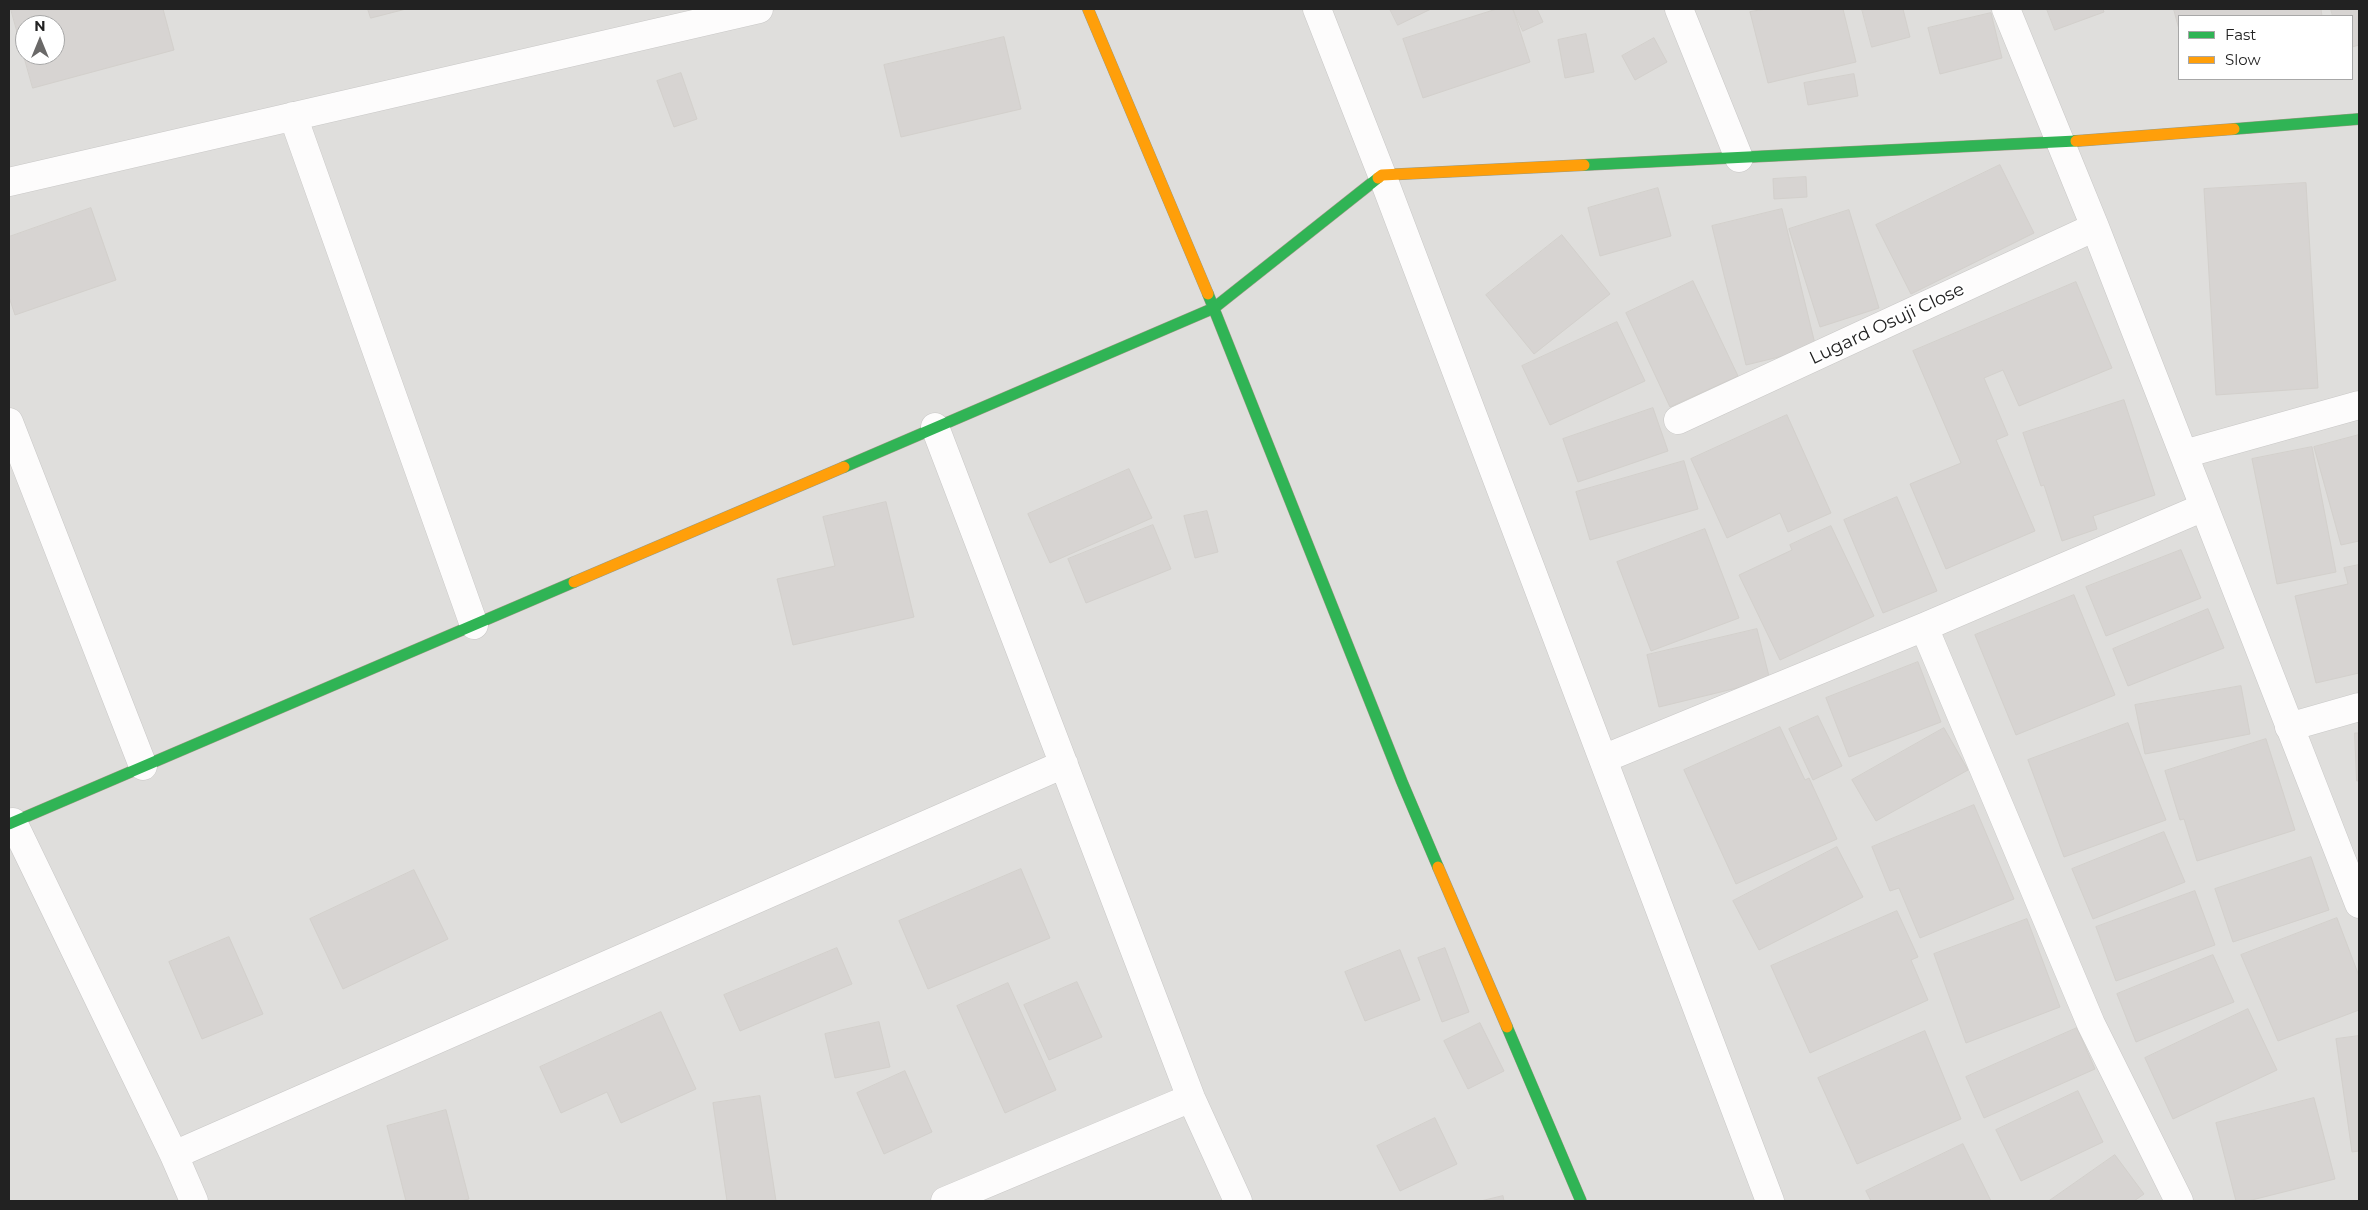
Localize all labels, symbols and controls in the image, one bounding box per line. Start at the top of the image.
north arrow [15,15,65,65]
legend [2178,15,2353,80]
text: N [34,17,46,35]
text: Fast [2225,25,2256,44]
text: Slow [2225,50,2261,69]
street label: Lugard Osuji Close [1806,279,1968,369]

